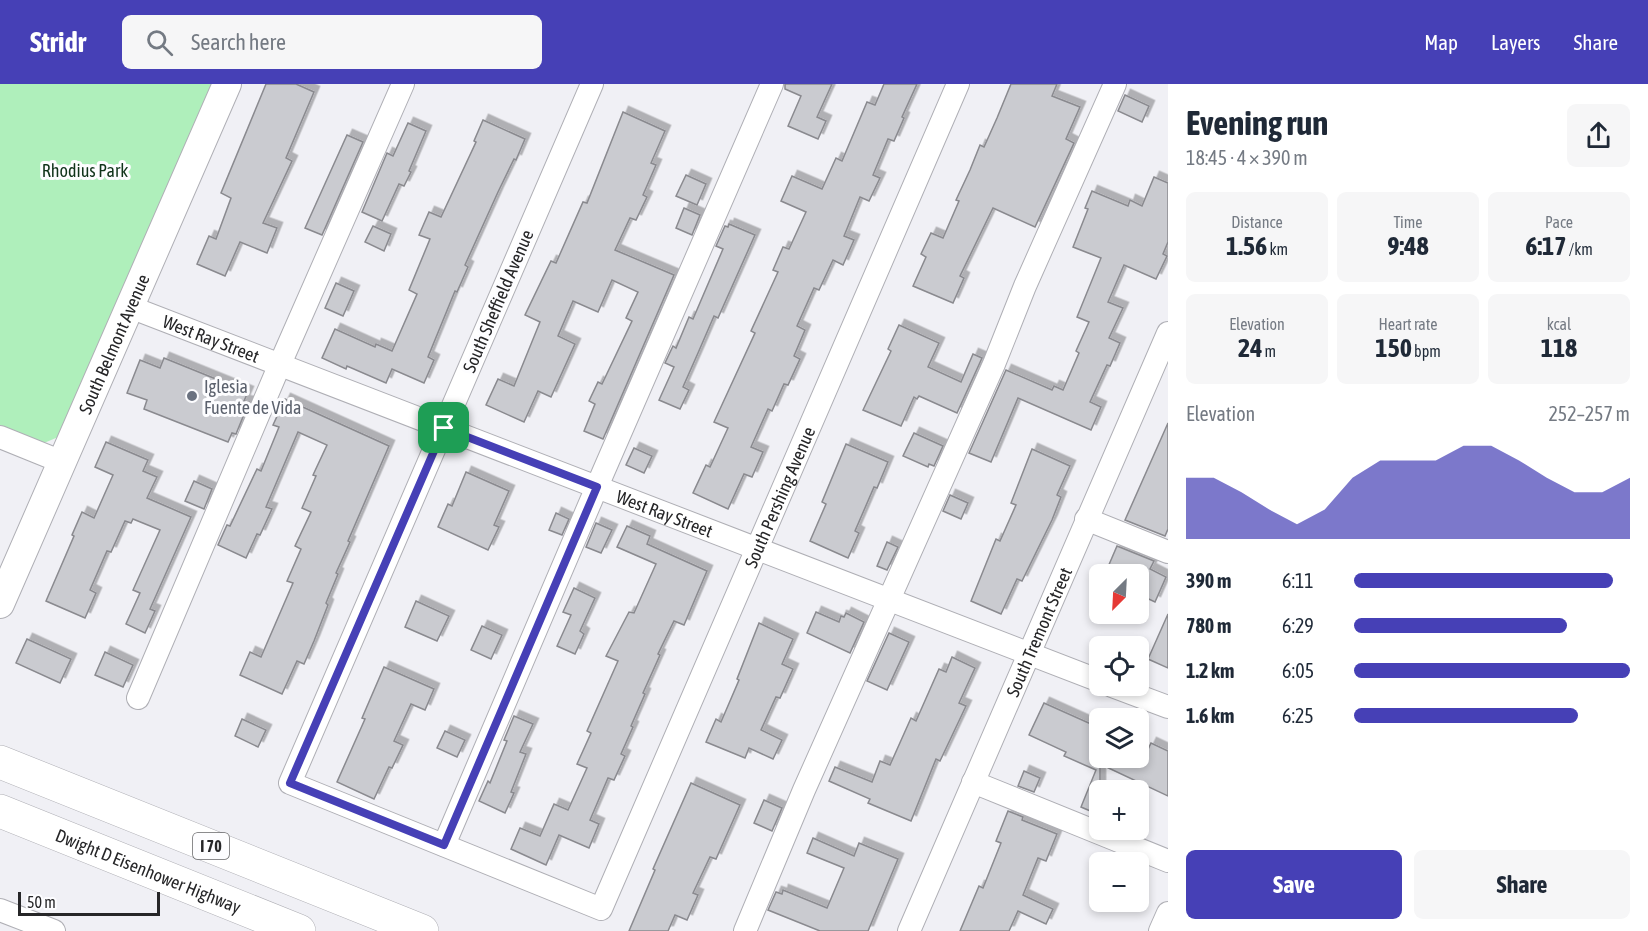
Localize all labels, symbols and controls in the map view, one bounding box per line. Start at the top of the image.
search box [122,15,542,69]
text: Stridr [30,26,86,58]
icon: search [143,26,176,59]
text: Search here [191,29,286,55]
text: Map [1424,30,1458,54]
text: Layers [1491,30,1541,54]
text: Share [1574,30,1618,54]
text: Evening run [1186,104,1328,142]
button: share [1567,104,1630,167]
text: 18:45 · 4 × 390 m [1186,146,1308,169]
park label: Rhodius Park [42,160,128,181]
text: Distance [1231,213,1283,231]
text: Time [1393,213,1423,231]
text: Pace [1545,213,1573,231]
street label: South Sheffield Avenue [458,226,538,376]
text: 1.56 [1226,231,1267,261]
text: 9:48 [1387,231,1429,261]
text: 6:17 [1525,231,1567,261]
text: km [1267,240,1288,258]
text: /km [1567,240,1593,258]
street label: South Belmont Avenue [74,271,153,417]
street label: West Ray Street [160,310,262,366]
text: Elevation [1229,315,1285,333]
text: Heart rate [1379,315,1437,333]
text: kcal [1547,315,1571,333]
text: 24 [1238,333,1262,363]
text: 150 [1375,333,1412,363]
text: 118 [1541,333,1577,363]
text: m [1262,342,1276,360]
text: bpm [1412,342,1441,360]
place label: Iglesia Fuente de Vida [204,376,301,418]
marker: Iglesia Fuente de Vida [185,389,199,403]
pin [418,402,469,453]
text: Elevation [1186,402,1255,425]
text: 252–257 m [1548,402,1630,425]
icon: arrive [427,411,460,444]
street label: South Pershing Avenue [740,423,819,571]
street label: West Ray Street [613,485,716,541]
street label: South Tremont Street [1001,564,1076,700]
north arrow [1089,564,1149,624]
map controls [1089,564,1149,912]
text: 390 m [1186,569,1231,592]
text: 6:11 [1282,569,1314,592]
text: 780 m [1186,614,1231,637]
text: 6:29 [1282,614,1314,637]
button: locate [1089,636,1149,696]
text: 1.2 km [1186,659,1234,682]
text: 6:05 [1282,659,1314,682]
text: 1.6 km [1186,704,1234,727]
text: 6:25 [1282,704,1314,727]
button: layers [1089,708,1149,768]
button: + [1089,780,1149,840]
street label: Dwight D Eisenhower Highway [53,824,244,917]
road number: I 70 [193,833,229,859]
button: Save [1186,850,1402,919]
button: Share [1414,850,1630,919]
button: − [1089,852,1149,912]
scale bar [18,889,160,916]
text: 50 m [27,893,56,911]

